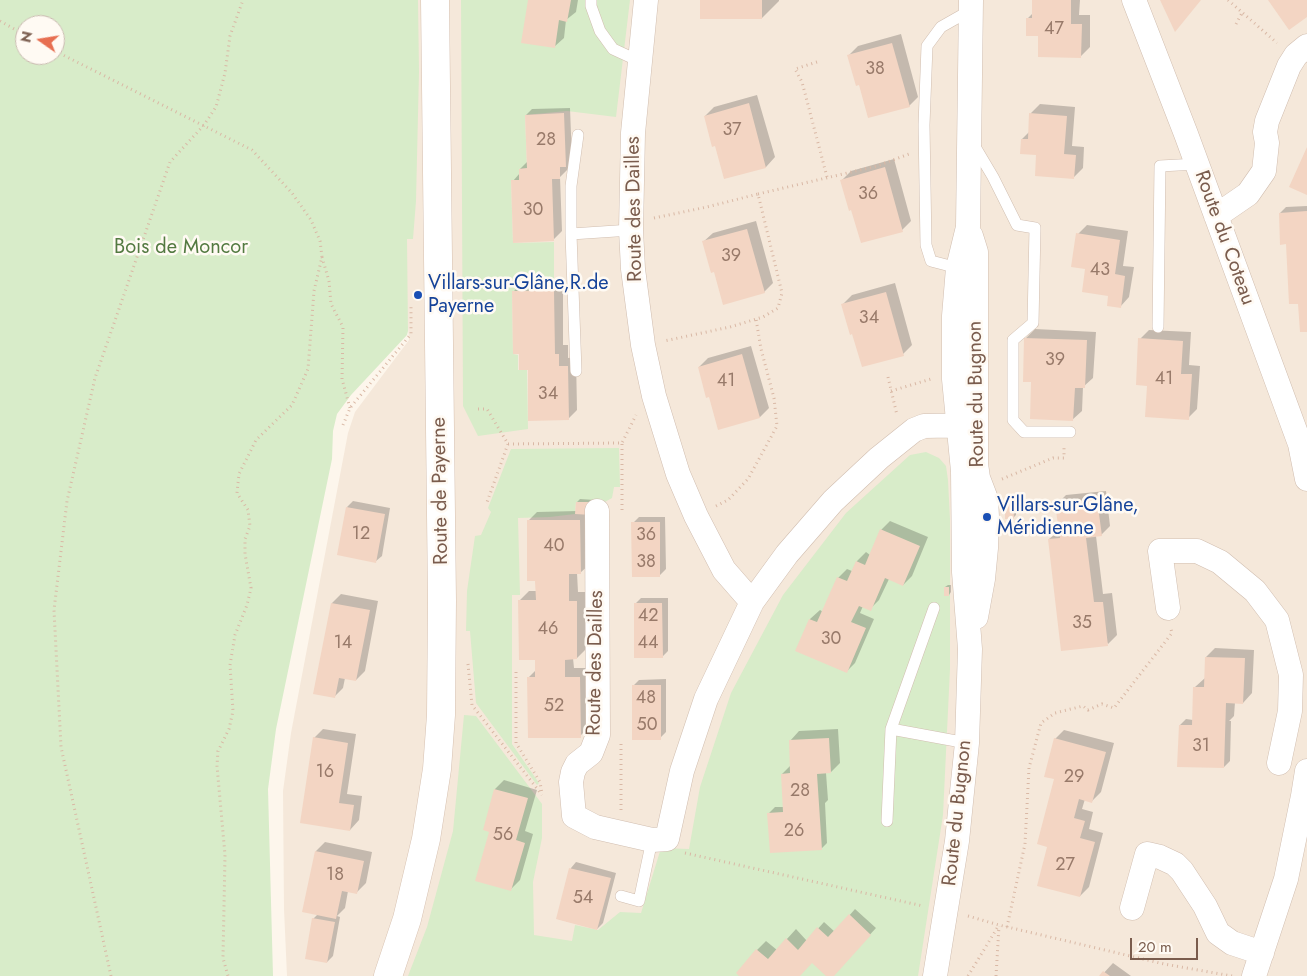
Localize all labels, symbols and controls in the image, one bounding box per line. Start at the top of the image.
north arrow [15,15,65,65]
house number: 47 [1044,19,1064,41]
text: N [15,29,37,45]
house number: 38 [865,59,885,81]
house number: 37 [722,120,742,142]
house number: 28 [536,130,556,152]
street label: Route des Dailles [622,136,648,282]
street label: Route du Coteau [1189,167,1259,309]
house number: 36 [858,184,878,206]
house number: 30 [523,200,543,222]
park label: Bois de Moncor [114,236,248,260]
house number: 39 [721,246,741,268]
house number: 43 [1090,260,1110,282]
place label: Villars-sur-Glâne,R.de Payerne [428,272,609,319]
marker: Villars-sur-Glâne,R.de Payerne [412,289,424,301]
house number: 34 [859,308,879,330]
street label: Route du Bugnon [964,321,990,467]
house number: 39 [1045,350,1065,372]
house number: 41 [1155,369,1173,391]
house number: 41 [717,371,735,393]
house number: 34 [538,384,558,406]
street label: Route de Payerne [428,417,454,565]
place label: Villars-sur-Glâne, Méridienne [997,494,1139,541]
marker: Villars-sur-Glâne, Méridienne [981,511,993,523]
house number: 12 [352,524,370,546]
house number: 36 [636,525,656,547]
house number: 40 [543,536,565,558]
house number: 38 [636,552,656,574]
street label: Route des Dailles [583,590,609,736]
house number: 42 [638,606,658,628]
house number: 35 [1072,613,1092,635]
house number: 46 [538,619,558,641]
house number: 30 [821,629,841,651]
house number: 14 [334,633,352,655]
house number: 44 [638,633,658,655]
house number: 48 [636,688,656,710]
house number: 52 [544,696,564,718]
house number: 50 [637,715,657,737]
house number: 31 [1192,736,1210,758]
street label: Route du Bugnon [938,739,978,887]
house number: 16 [316,762,334,784]
house number: 29 [1064,767,1084,789]
house number: 28 [790,781,810,803]
house number: 26 [784,821,804,843]
house number: 56 [493,825,513,847]
house number: 27 [1055,855,1075,877]
house number: 18 [326,865,344,887]
house number: 54 [573,888,593,910]
scale bar [1132,928,1200,960]
text: 20 m [1138,936,1172,958]

